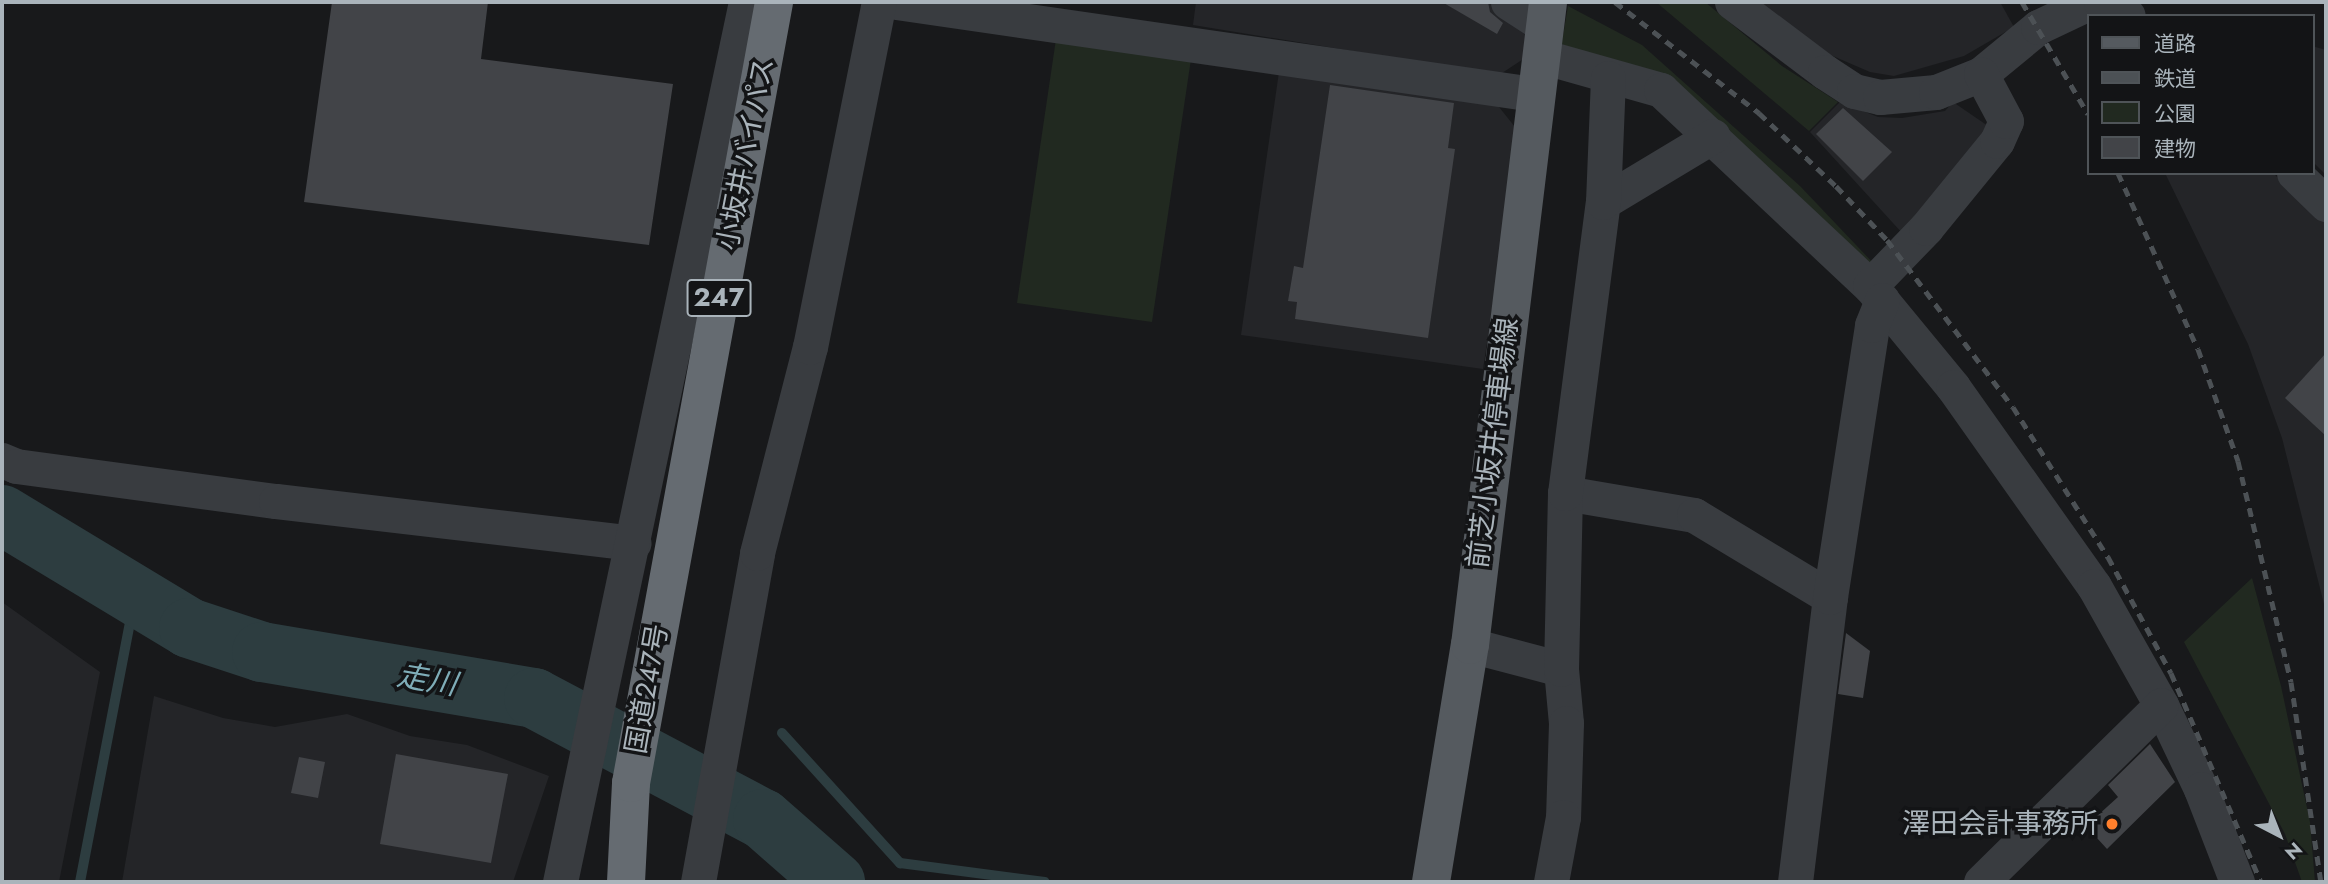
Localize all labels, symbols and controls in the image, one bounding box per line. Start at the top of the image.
legend [2086,14,2314,175]
text: 道路 [2154,29,2196,59]
street label: 小坂井バイパス [711,55,781,253]
text: 鉄道 [2154,64,2196,94]
text: 公園 [2154,99,2196,129]
text: 建物 [2154,134,2196,164]
road number: 247 [686,276,752,320]
street label: 前芝小坂井停車場線 [1461,316,1525,570]
street label: 国道247号 [619,622,675,756]
water label: 走川 [394,657,460,703]
north arrow [2244,800,2314,870]
place label: 澤田会計事務所 [1902,807,2098,841]
marker: 澤田会計事務所 [2104,816,2120,832]
text: N [2279,836,2308,866]

